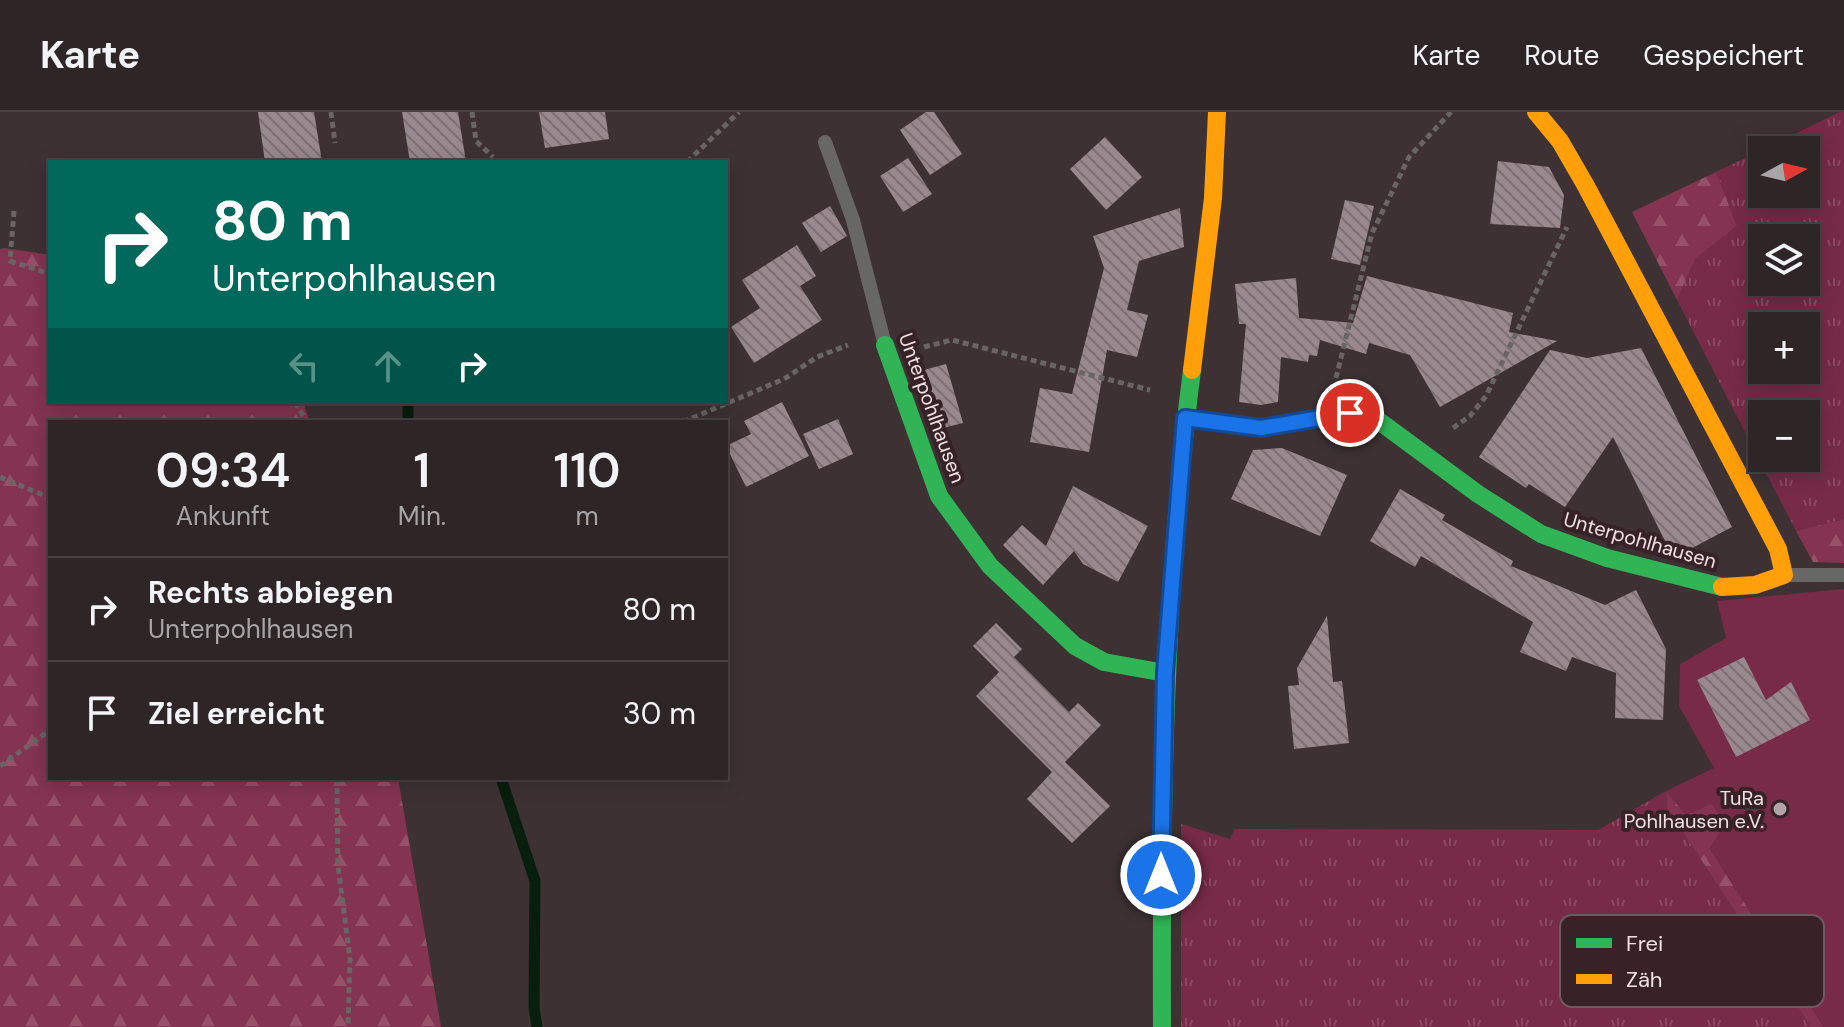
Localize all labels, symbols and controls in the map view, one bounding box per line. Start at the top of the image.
text: Karte [40,30,140,80]
text: Karte [1413,37,1480,74]
text: Route [1524,37,1599,74]
text: Gespeichert [1643,37,1804,74]
north arrow [1748,136,1820,208]
map controls [1748,136,1820,472]
text: 80 m [212,184,353,257]
icon: right [80,192,184,296]
button: layers [1748,224,1820,296]
text: Unterpohlhausen [212,255,496,302]
button: + [1748,312,1820,384]
street label: Unterpohlhausen [893,329,971,487]
icon: left [282,344,326,388]
icon: ahead [366,344,410,388]
icon: right [450,344,494,388]
pin [1316,379,1384,447]
icon: arrive [1328,391,1372,435]
button: − [1748,400,1820,472]
text: 09:34 [156,439,290,502]
text: 1 [414,439,430,502]
text: 110 [554,439,620,502]
text: Ankunft [176,499,270,533]
text: Min. [398,499,446,533]
text: m [575,499,599,533]
street label: Unterpohlhausen [1560,506,1720,574]
text: Rechts abbiegen [148,573,393,612]
icon: right [80,587,124,631]
text: 80 m [623,590,696,629]
text: Unterpohlhausen [148,612,353,646]
icon: arrive [80,691,124,735]
text: Ziel erreicht [148,694,325,733]
text: 30 m [623,694,696,733]
place label: TuRa Pohlhausen e.V. [1624,785,1764,834]
marker: TuRa Pohlhausen e.V. [1771,800,1789,818]
position arrow [1119,833,1203,917]
legend [1560,915,1824,1007]
text: Frei [1626,929,1663,958]
text: Zäh [1626,965,1663,994]

